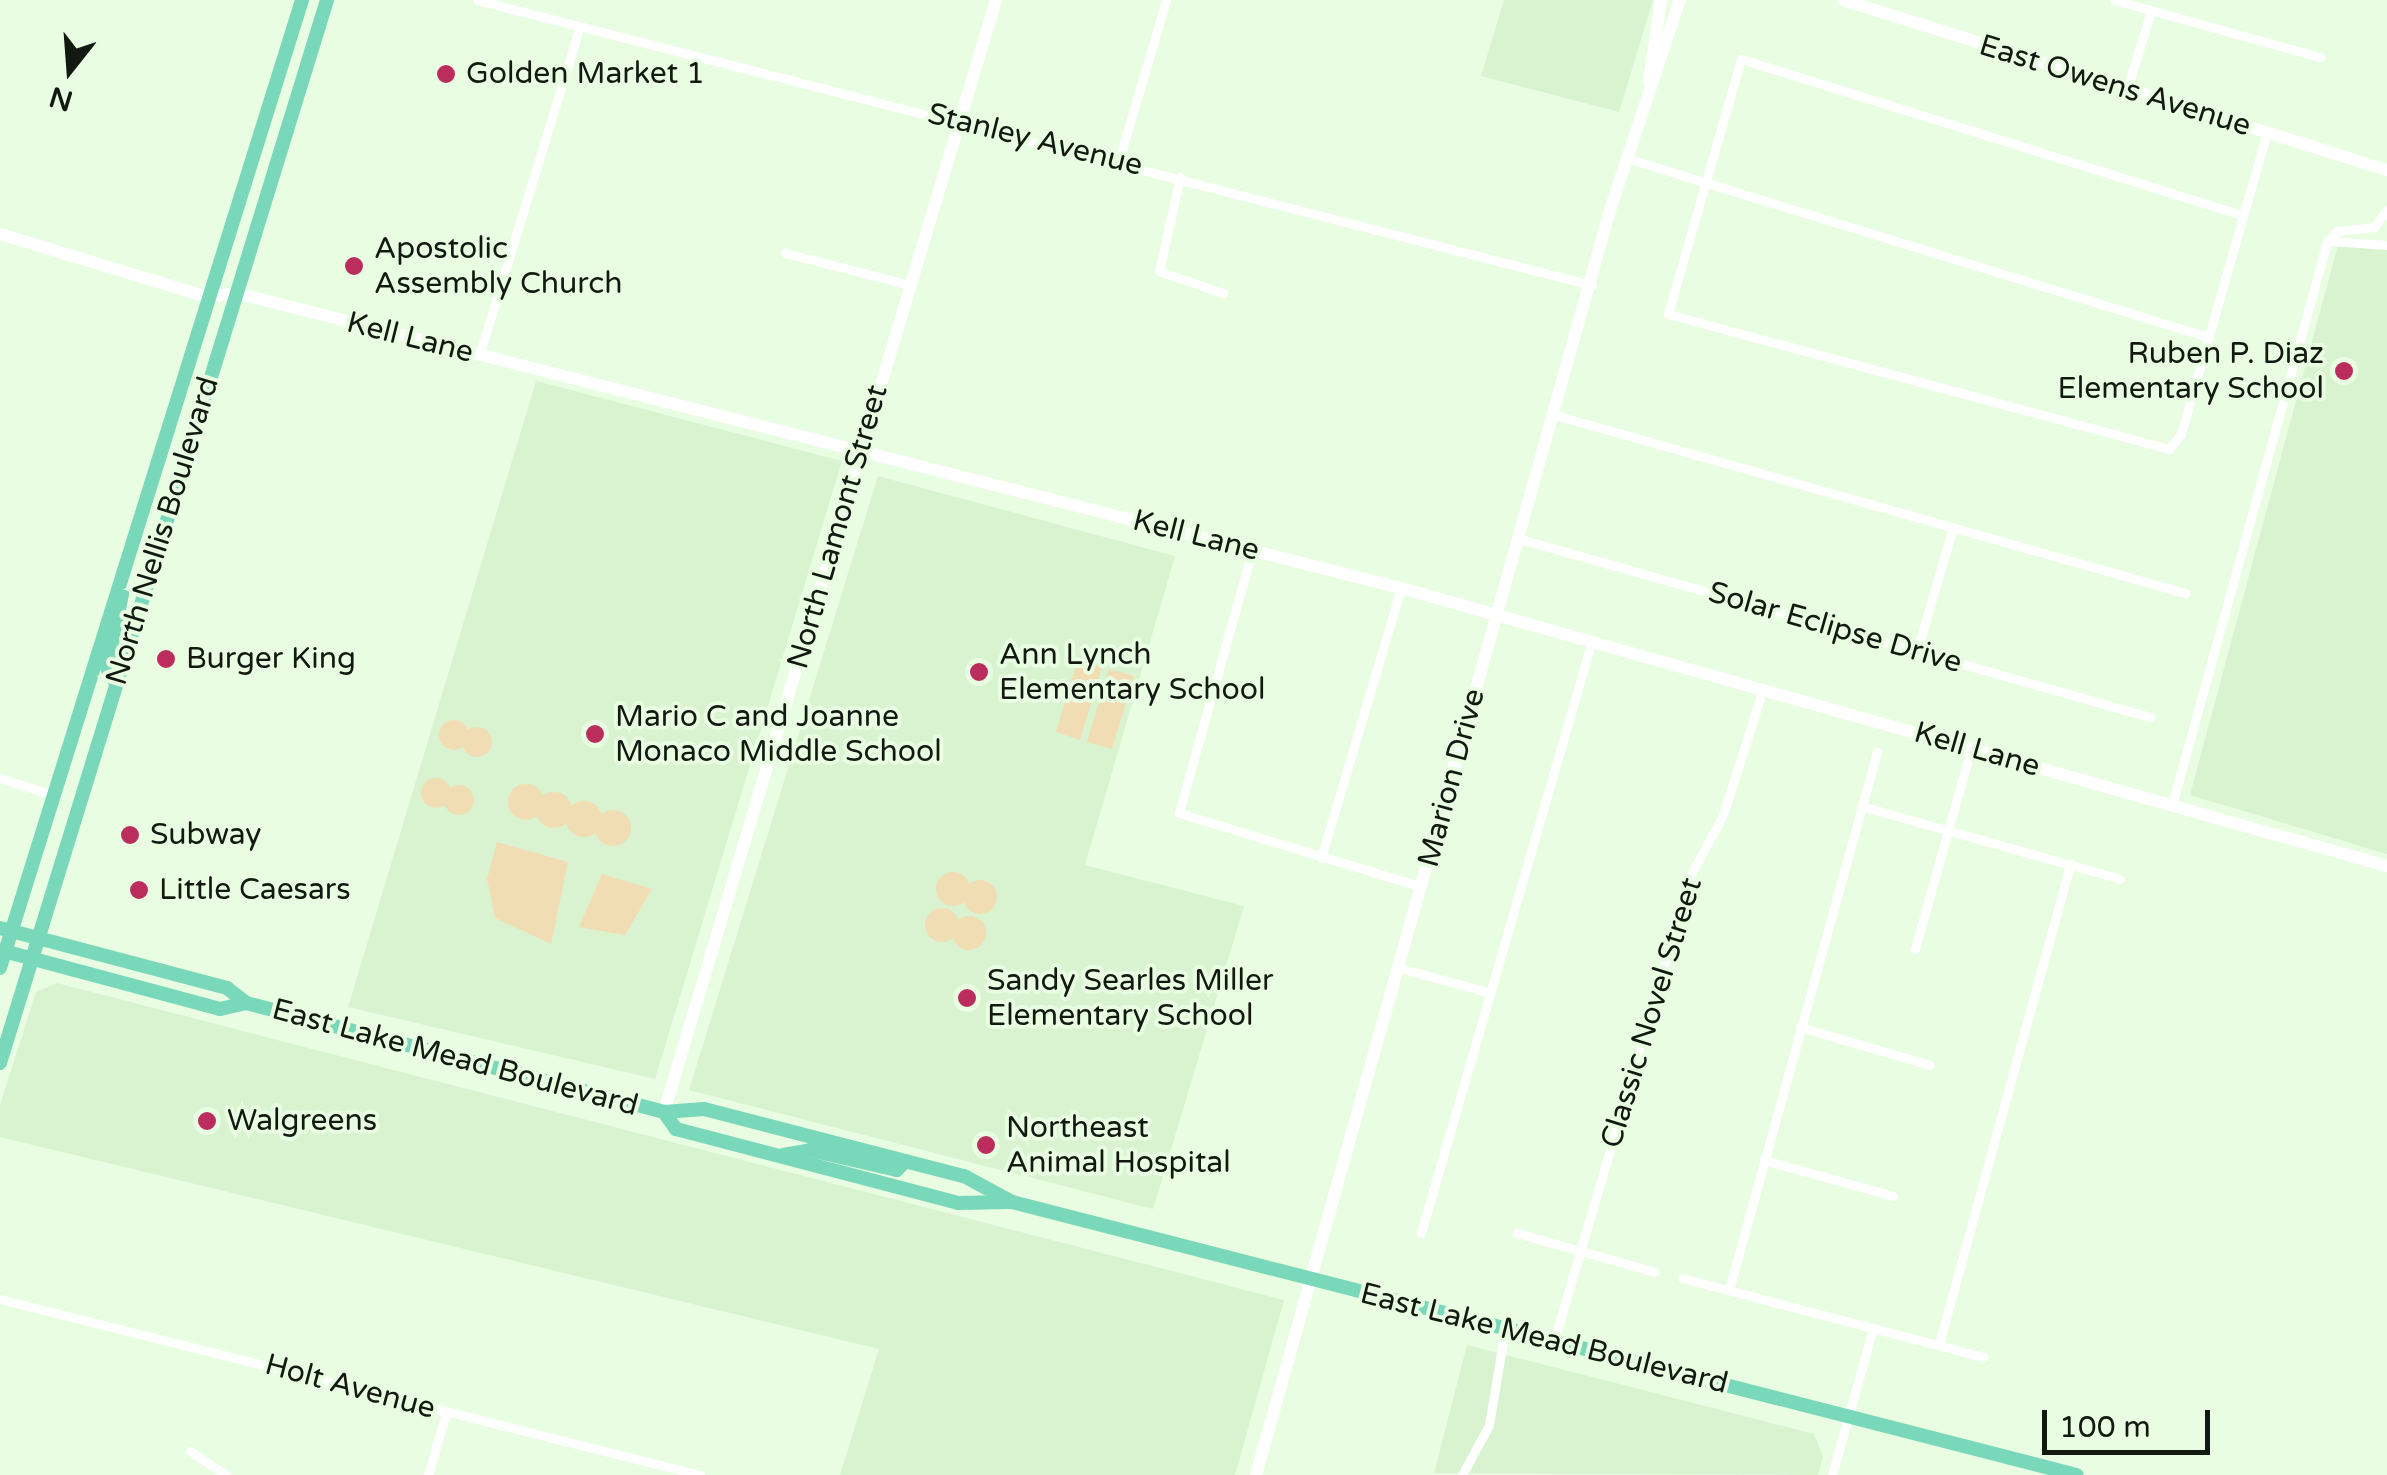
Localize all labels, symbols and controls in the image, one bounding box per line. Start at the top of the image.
north arrow [20,20,120,120]
street label: East Owens Avenue [1975,28,2255,144]
place label: Golden Market 1 [466,56,705,92]
marker: Golden Market 1 [435,63,457,85]
text: N [46,79,77,118]
street label: Stanley Avenue [924,96,1146,184]
place label: Apostolic Assembly Church [374,231,623,302]
marker: Apostolic Assembly Church [343,255,365,277]
street label: Kell Lane [343,305,477,371]
place label: Ruben P. Diaz Elementary School [2058,336,2324,406]
marker: Ruben P. Diaz Elementary School [2333,360,2355,382]
street label: North Nellis Boulevard [99,373,227,689]
street label: North Lamont Street [780,381,896,673]
street label: Kell Lane [1129,503,1263,569]
street label: Solar Eclipse Drive [1704,575,1966,681]
place label: Ann Lynch Elementary School [999,637,1265,708]
place label: Burger King [186,641,356,677]
marker: Burger King [155,648,177,670]
marker: Ann Lynch Elementary School [968,661,990,683]
street label: Marion Drive [1411,685,1493,871]
place label: Mario C and Joanne Monaco Middle School [615,699,942,770]
street label: Kell Lane [1910,715,2044,785]
marker: Mario C and Joanne Monaco Middle School [584,723,606,745]
place label: Subway [150,817,261,853]
marker: Subway [119,824,141,846]
place label: Little Caesars [159,872,351,908]
street label: Classic Novel Street [1594,874,1710,1152]
marker: Little Caesars [128,879,150,901]
place label: Sandy Searles Miller Elementary School [987,963,1273,1034]
marker: Sandy Searles Miller Elementary School [956,987,978,1009]
street label: East Lake Mead Boulevard [268,992,642,1124]
place label: Walgreens [227,1103,377,1139]
marker: Walgreens [196,1110,218,1132]
place label: Northeast Animal Hospital [1006,1110,1231,1180]
marker: Northeast Animal Hospital [975,1134,997,1156]
street label: East Lake Mead Boulevard [1357,1276,1731,1402]
street label: Holt Avenue [261,1347,439,1427]
scale bar [2047,1390,2214,1452]
text: 100 m [2059,1409,2151,1446]

